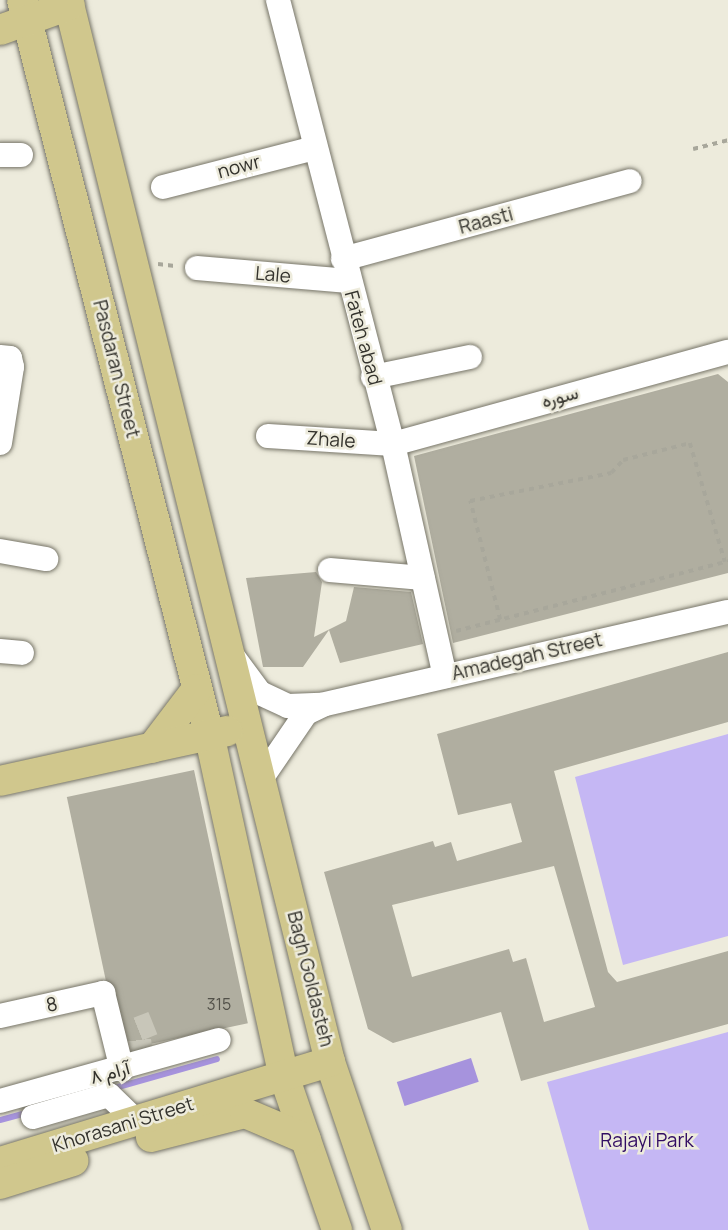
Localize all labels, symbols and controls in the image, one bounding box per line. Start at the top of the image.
street label: nowr [215,150,263,184]
street label: Raasti [456,203,516,239]
street label: Lale [254,262,292,288]
street label: Fateh abad [339,288,387,388]
street label: Pasdaran Street [88,298,144,440]
street label: سوره [539,381,581,413]
street label: Zhale [306,427,356,453]
street label: Amadegah Street [450,629,604,685]
street label: Bagh Goldasteh [282,909,338,1049]
street label: 8 [44,993,60,1017]
house number: 315 [207,994,231,1014]
street label: ۸ آرام [88,1057,132,1089]
street label: Khorasani Street [50,1093,196,1157]
park label: Rajayi Park [600,1130,694,1152]

